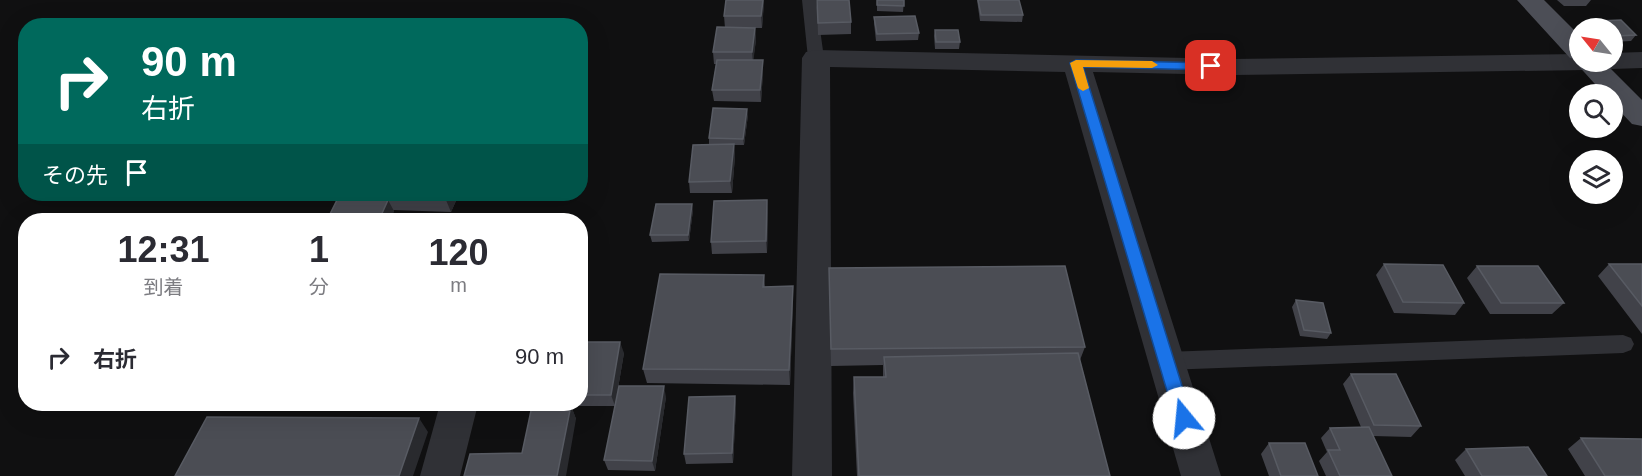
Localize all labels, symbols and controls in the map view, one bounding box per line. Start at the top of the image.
north arrow [1569,18,1623,72]
map controls [1569,18,1623,204]
text: 90 m [141,38,237,85]
pin [1185,40,1236,91]
icon: right [42,42,120,120]
icon: arrive [1194,49,1227,82]
button: search [1569,84,1623,138]
text: 右折 [141,94,195,124]
button: layers [1569,150,1623,204]
icon: arrive [120,156,153,189]
text: その先 [42,163,108,188]
text: 12:31 [117,229,210,270]
text: 1 [309,229,329,270]
text: 120 [428,232,489,273]
text: m [450,274,467,296]
text: 到着 [143,276,183,298]
text: 分 [309,276,329,298]
icon: right [42,341,75,374]
text: 90 m [515,344,564,369]
text: 右折 [93,347,137,372]
position arrow [1152,386,1216,450]

